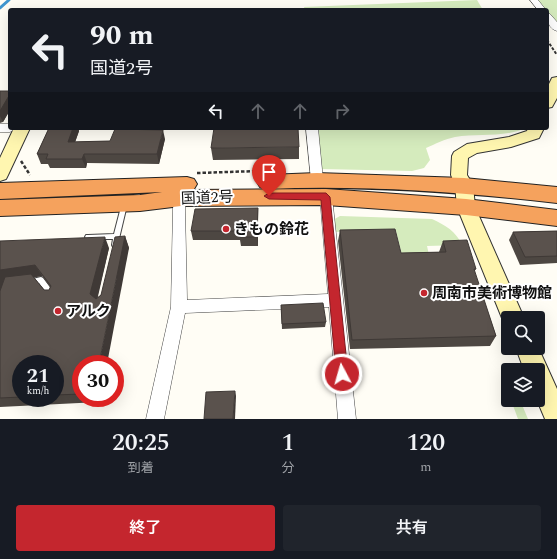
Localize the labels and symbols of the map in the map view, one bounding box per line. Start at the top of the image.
pin [252,155,286,196]
street label: 国道2号 [180,186,234,210]
place label: きもの鈴花 [234,218,309,241]
marker: きもの鈴花 [221,224,231,234]
place label: 周南市美術博物館 [432,282,552,305]
marker: 周南市美術博物館 [419,288,429,298]
place label: アルク [66,300,111,323]
marker: アルク [53,306,63,316]
position arrow [321,353,363,395]
speed limit sign: 30 [72,355,124,407]

